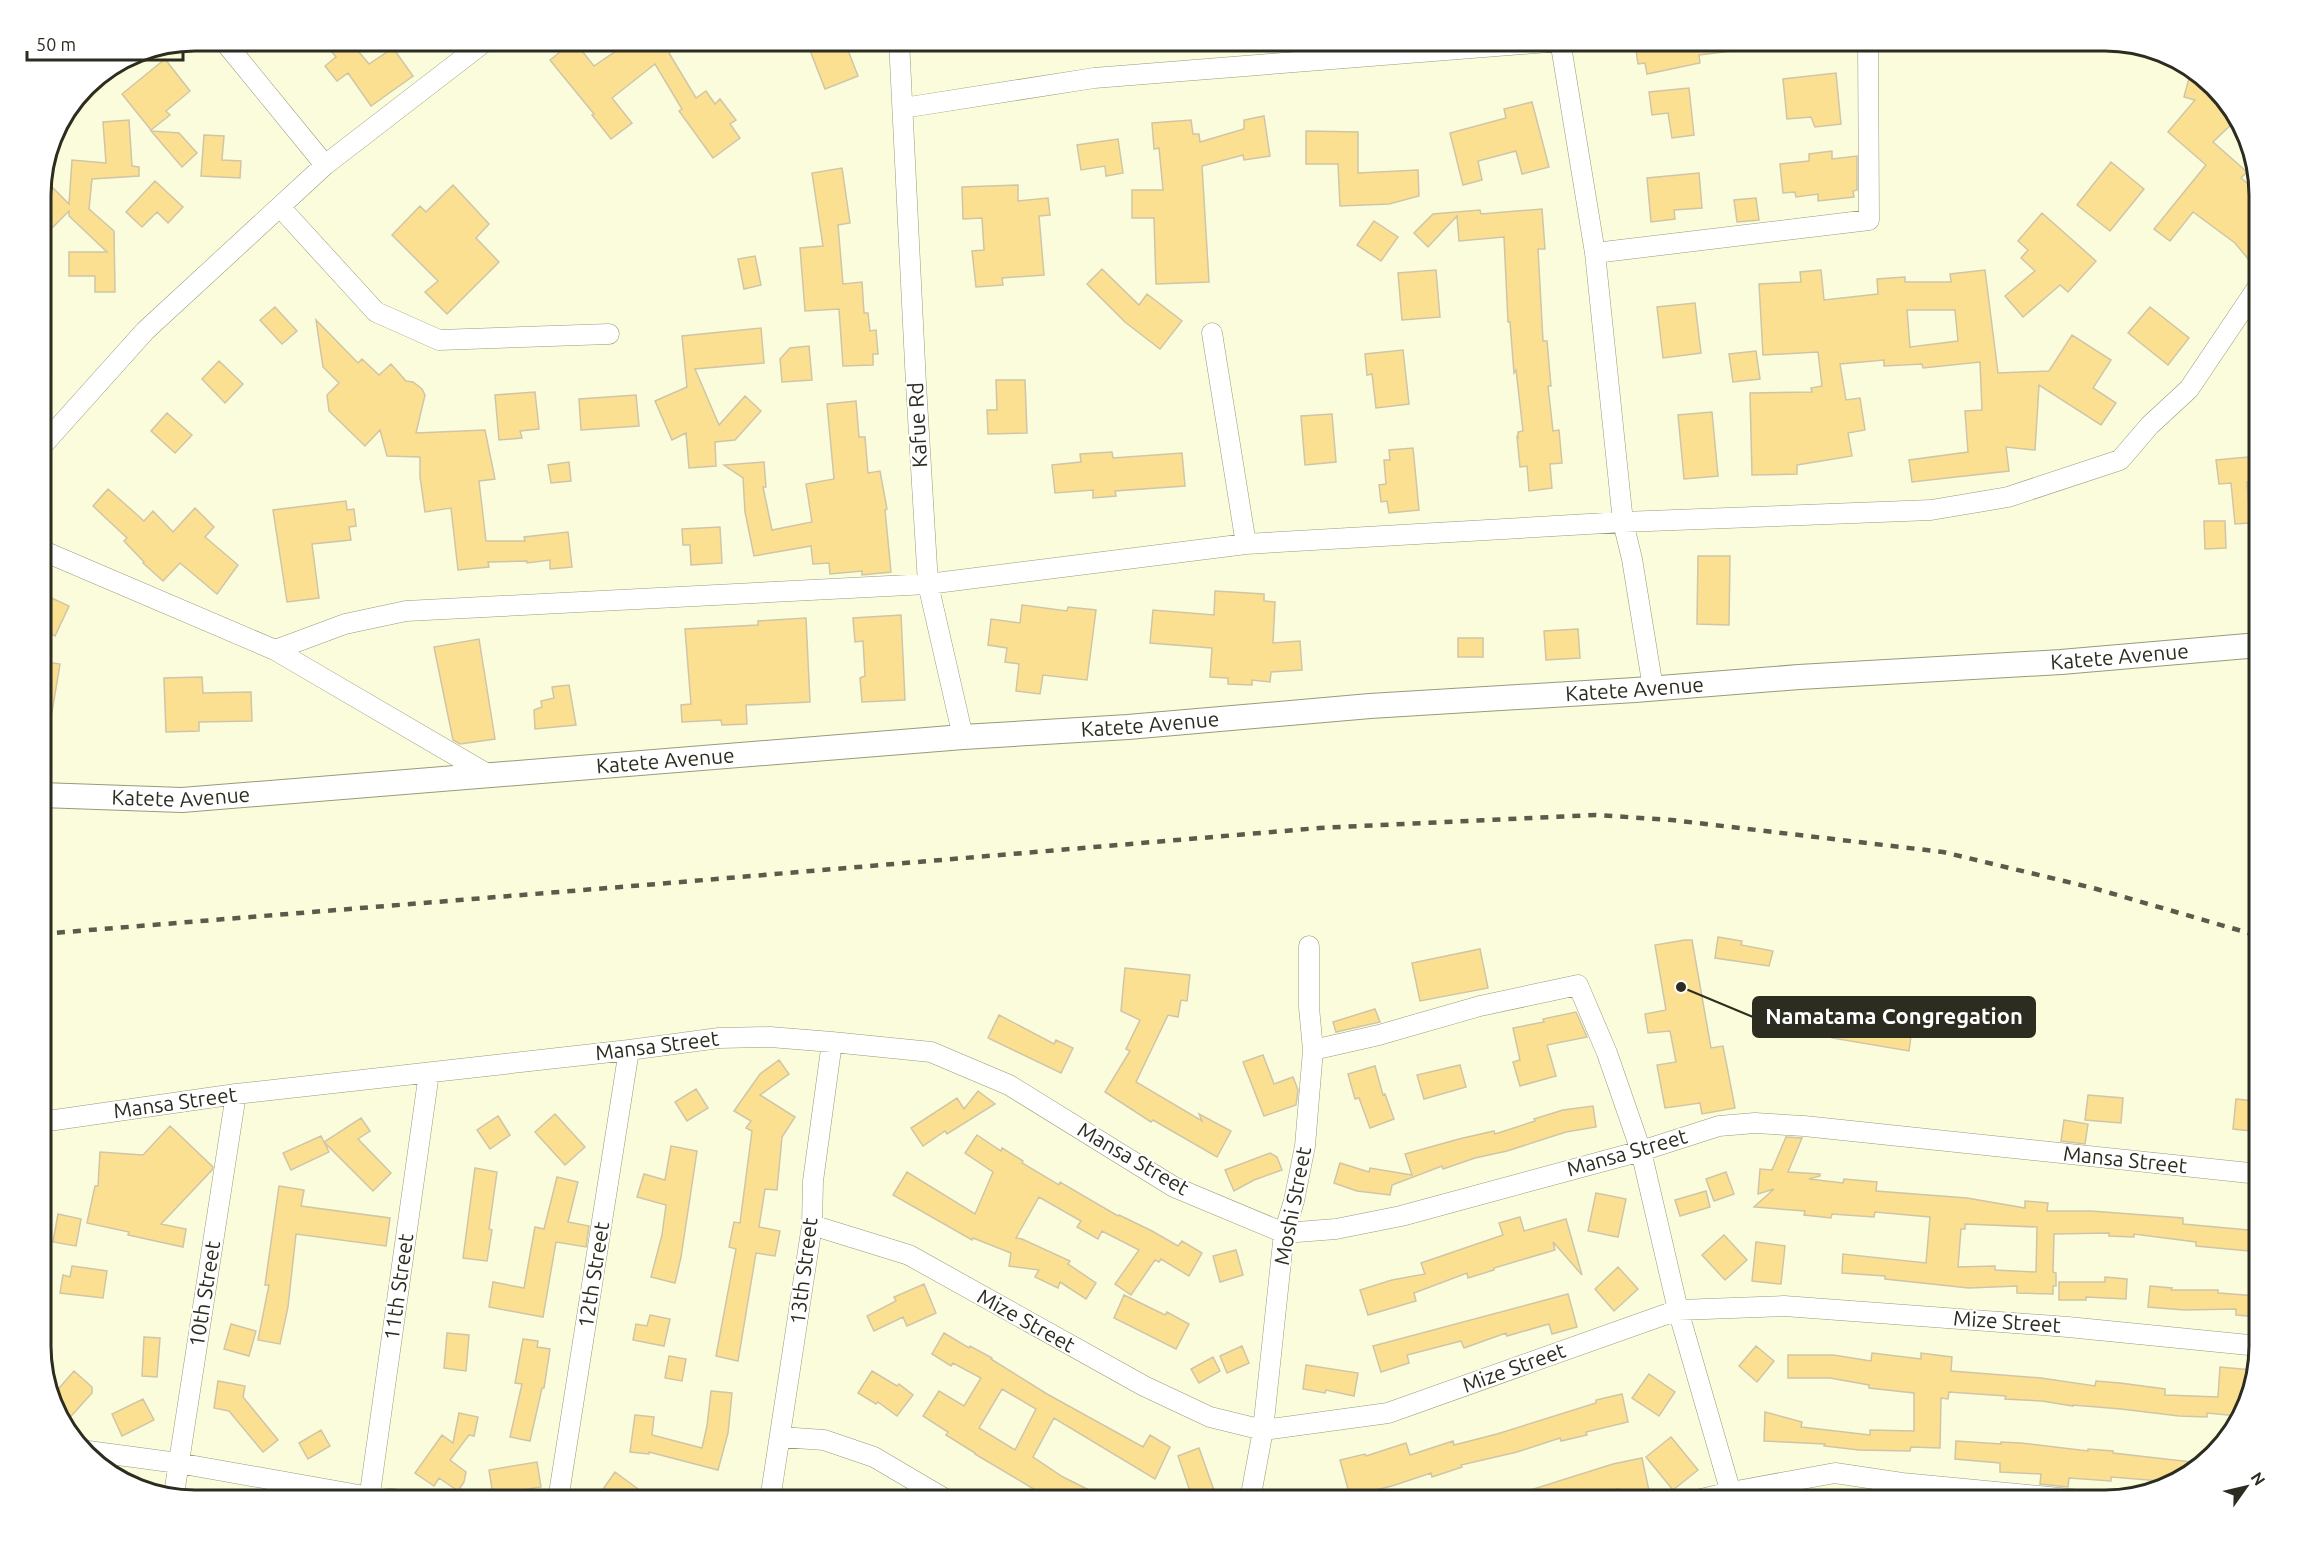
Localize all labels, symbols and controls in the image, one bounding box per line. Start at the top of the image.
scale bar [27,24,183,62]
text: 50 m [36,34,76,54]
street label: Kafue Rd [903,382,931,468]
street label: Katete Avenue [2050,638,2190,674]
street label: Katete Avenue [1565,672,1705,705]
street label: Katete Avenue [1080,706,1220,741]
street label: Katete Avenue [595,742,735,778]
street label: Katete Avenue [111,782,251,811]
callout: Namatama Congregation [1753,997,2035,1037]
text: Namatama Congregation [1765,1003,2023,1028]
street label: Mansa Street [594,1026,720,1064]
street label: Mansa Street [112,1081,238,1123]
street label: Mansa Street [1074,1117,1193,1200]
street label: Mansa Street [1564,1123,1690,1181]
street label: Mansa Street [2062,1141,2188,1177]
street label: Moshi Street [1269,1145,1315,1267]
street label: 13th Street [785,1216,821,1326]
street label: 12th Street [573,1220,613,1330]
street label: 11th Street [379,1232,417,1342]
street label: 10th Street [184,1239,224,1349]
street label: Mize Street [973,1283,1079,1357]
street label: Mize Street [1952,1305,2062,1337]
street label: Mize Street [1459,1337,1568,1397]
north arrow [2216,1457,2276,1517]
text: N [2248,1469,2269,1489]

